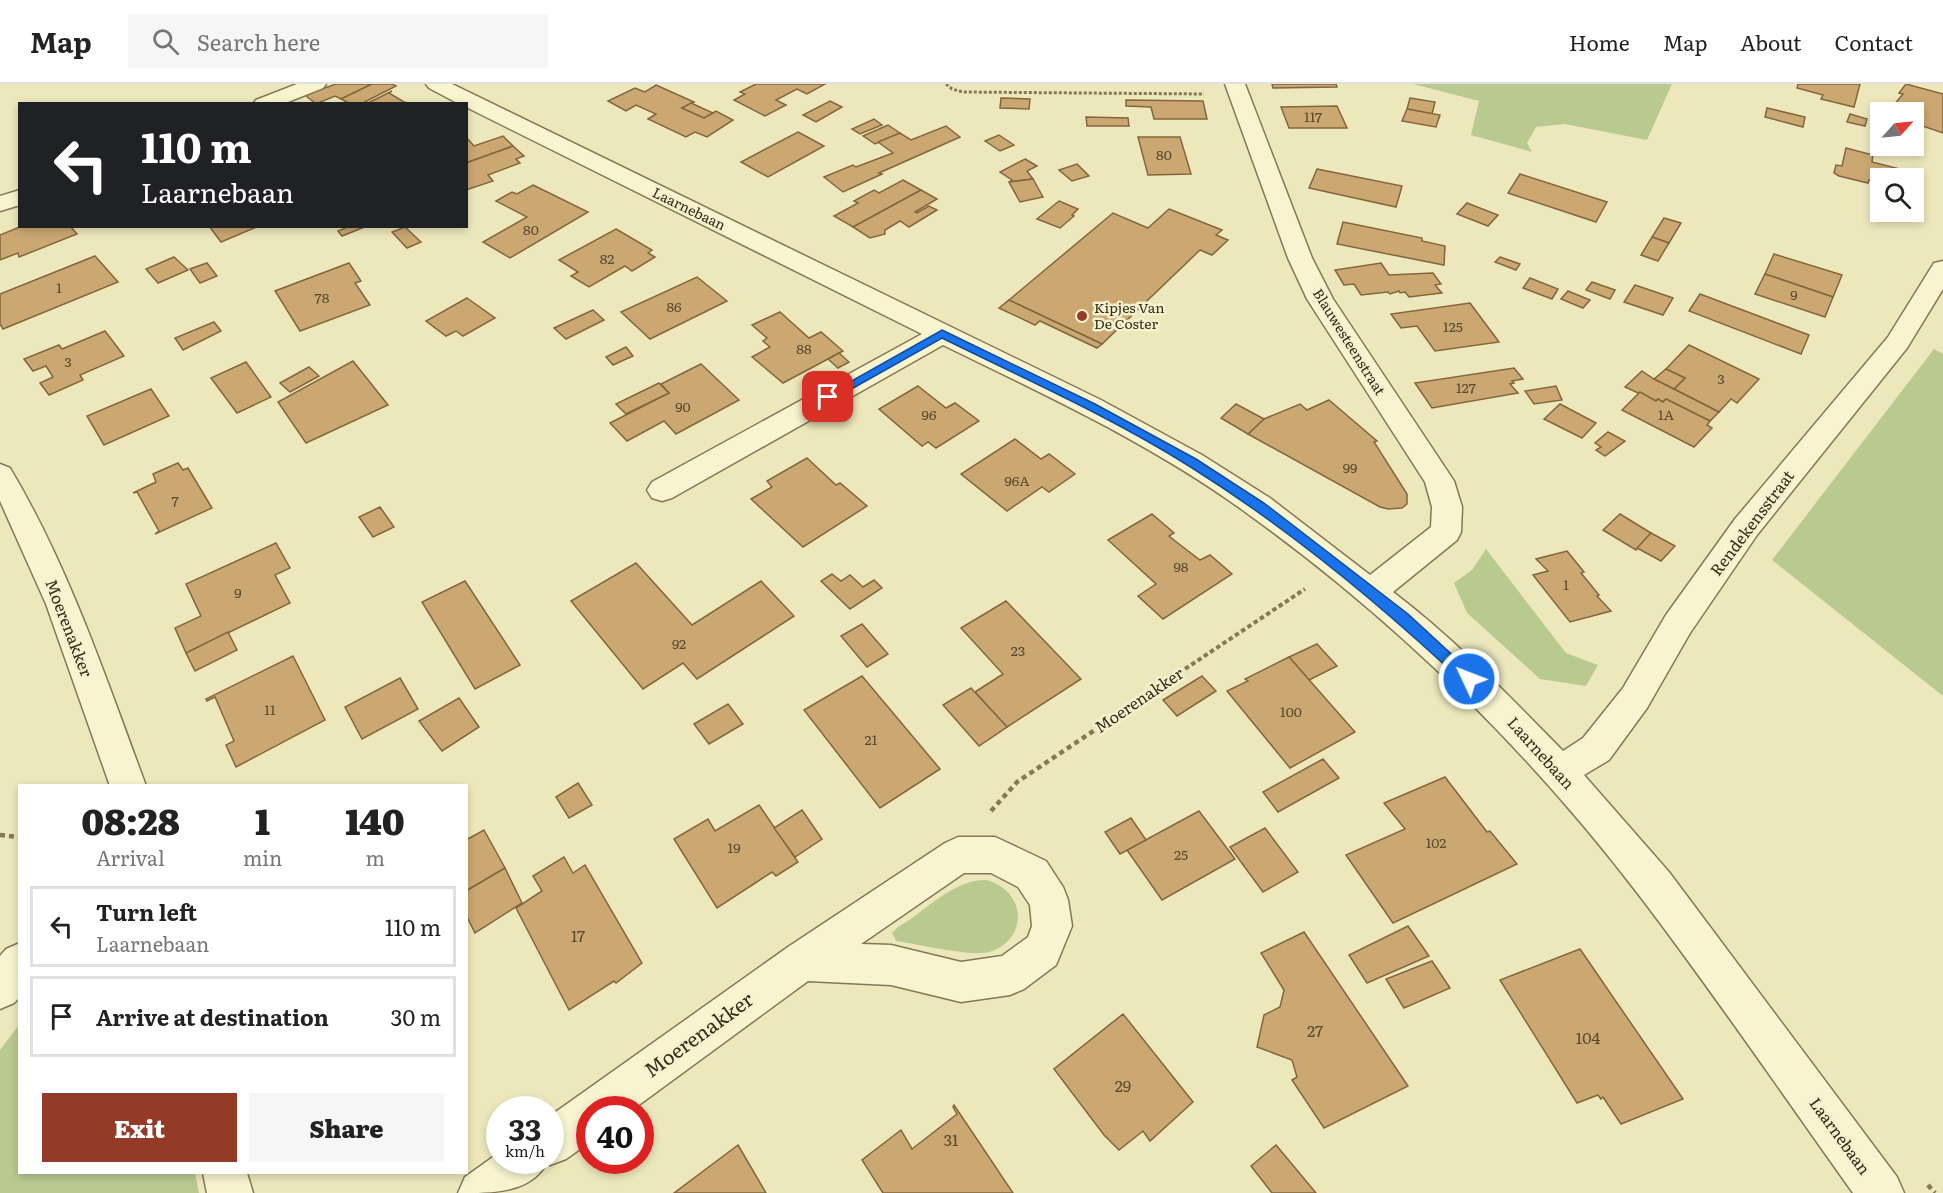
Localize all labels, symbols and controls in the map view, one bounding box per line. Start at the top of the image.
search box [128,14,548,68]
text: Map [30,20,92,62]
icon: search [149,25,182,58]
text: Search here [197,25,320,58]
text: Home [1569,26,1630,57]
text: Map [1663,26,1707,57]
text: About [1740,26,1802,57]
text: Contact [1835,26,1913,57]
north arrow [1870,102,1924,156]
map controls [1870,102,1924,222]
house number: 117 [1304,106,1322,126]
text: 110 m [141,114,252,176]
icon: left [42,126,120,204]
house number: 80 [1156,144,1172,164]
button: search [1870,168,1924,222]
text: Laarnebaan [141,171,294,211]
street label: Laarnebaan [649,182,729,234]
house number: 80 [523,219,539,239]
house number: 82 [600,248,614,268]
house number: 1 [56,277,62,297]
street label: Blauwesteenstraat [1309,284,1391,399]
house number: 9 [1790,284,1798,304]
house number: 78 [315,287,330,307]
house number: 86 [666,296,682,316]
place label: Kipjes Van De Coster [1094,297,1164,333]
marker: Kipjes Van De Coster [1075,309,1089,323]
house number: 125 [1443,316,1463,336]
house number: 88 [796,338,812,358]
house number: 3 [64,351,72,371]
house number: 3 [1717,368,1725,388]
pin [802,371,853,422]
house number: 127 [1456,377,1476,397]
icon: arrive [811,380,844,413]
house number: 90 [675,396,691,416]
house number: 96 [922,404,937,424]
house number: 1A [1658,404,1675,424]
house number: 99 [1343,457,1357,477]
street label: Rendekensstraat [1703,464,1799,580]
house number: 96A [1004,470,1030,490]
house number: 7 [171,490,179,510]
house number: 98 [1173,556,1189,576]
house number: 1 [1563,574,1569,594]
street label: Moerenakker [40,575,100,680]
house number: 9 [234,582,242,602]
house number: 92 [672,633,686,653]
house number: 23 [1011,640,1025,660]
position arrow [1437,647,1501,711]
street label: Moerenakker [1089,660,1188,738]
house number: 11 [264,699,276,719]
house number: 100 [1280,701,1302,721]
street label: Laarnebaan [1503,711,1581,794]
house number: 21 [865,729,878,749]
text: 08:28 [81,793,180,846]
text: 1 [255,793,270,846]
text: 140 [345,793,405,846]
house number: 102 [1426,832,1446,852]
house number: 19 [727,837,741,857]
text: Arrival [96,842,165,872]
text: min [243,842,282,872]
text: m [365,842,385,872]
house number: 25 [1174,844,1188,864]
text: Turn left [96,895,197,928]
icon: left [45,910,78,943]
text: 110 m [385,910,441,943]
house number: 17 [571,923,585,947]
text: Laarnebaan [96,928,209,958]
street label: Moerenakker [637,983,759,1083]
icon: arrive [45,1000,78,1033]
text: Arrive at destination [96,1000,329,1033]
text: 30 m [391,1000,441,1033]
house number: 27 [1307,1018,1323,1042]
house number: 104 [1576,1025,1600,1049]
house number: 29 [1115,1073,1131,1097]
street label: Laarnebaan [1804,1092,1877,1179]
button: Exit [42,1093,237,1162]
button: Share [249,1093,444,1162]
speed limit sign: 40 [576,1096,654,1174]
text: 33 [509,1106,541,1150]
house number: 31 [943,1127,959,1151]
text: km/h [505,1139,545,1162]

